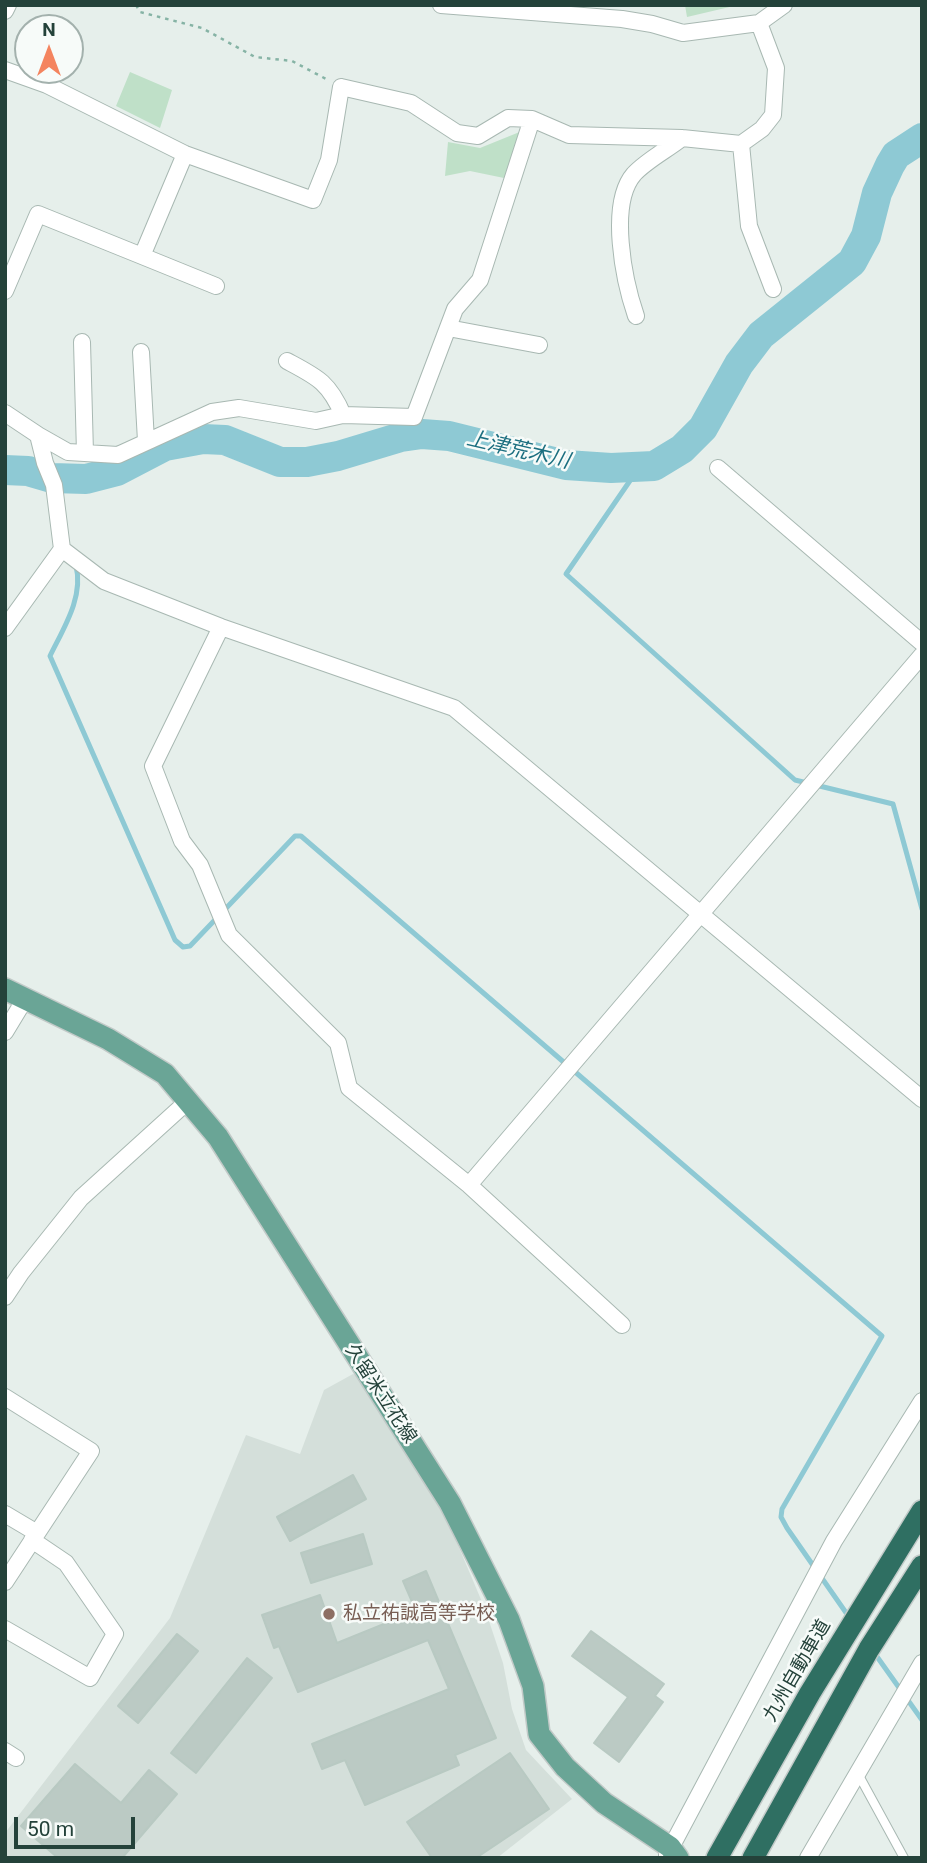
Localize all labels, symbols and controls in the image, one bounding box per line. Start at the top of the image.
north arrow [14,14,84,84]
text: N [42,18,56,41]
water label: 上津荒木川 [464,427,572,475]
street label: 久留米立花線 [339,1340,421,1448]
place label: 私立祐誠高等学校 [343,1603,495,1625]
marker: 私立祐誠高等学校 [321,1606,337,1622]
street label: 九州自動車道 [760,1616,836,1726]
scale bar [18,1804,138,1848]
text: 50 m [27,1817,74,1841]

